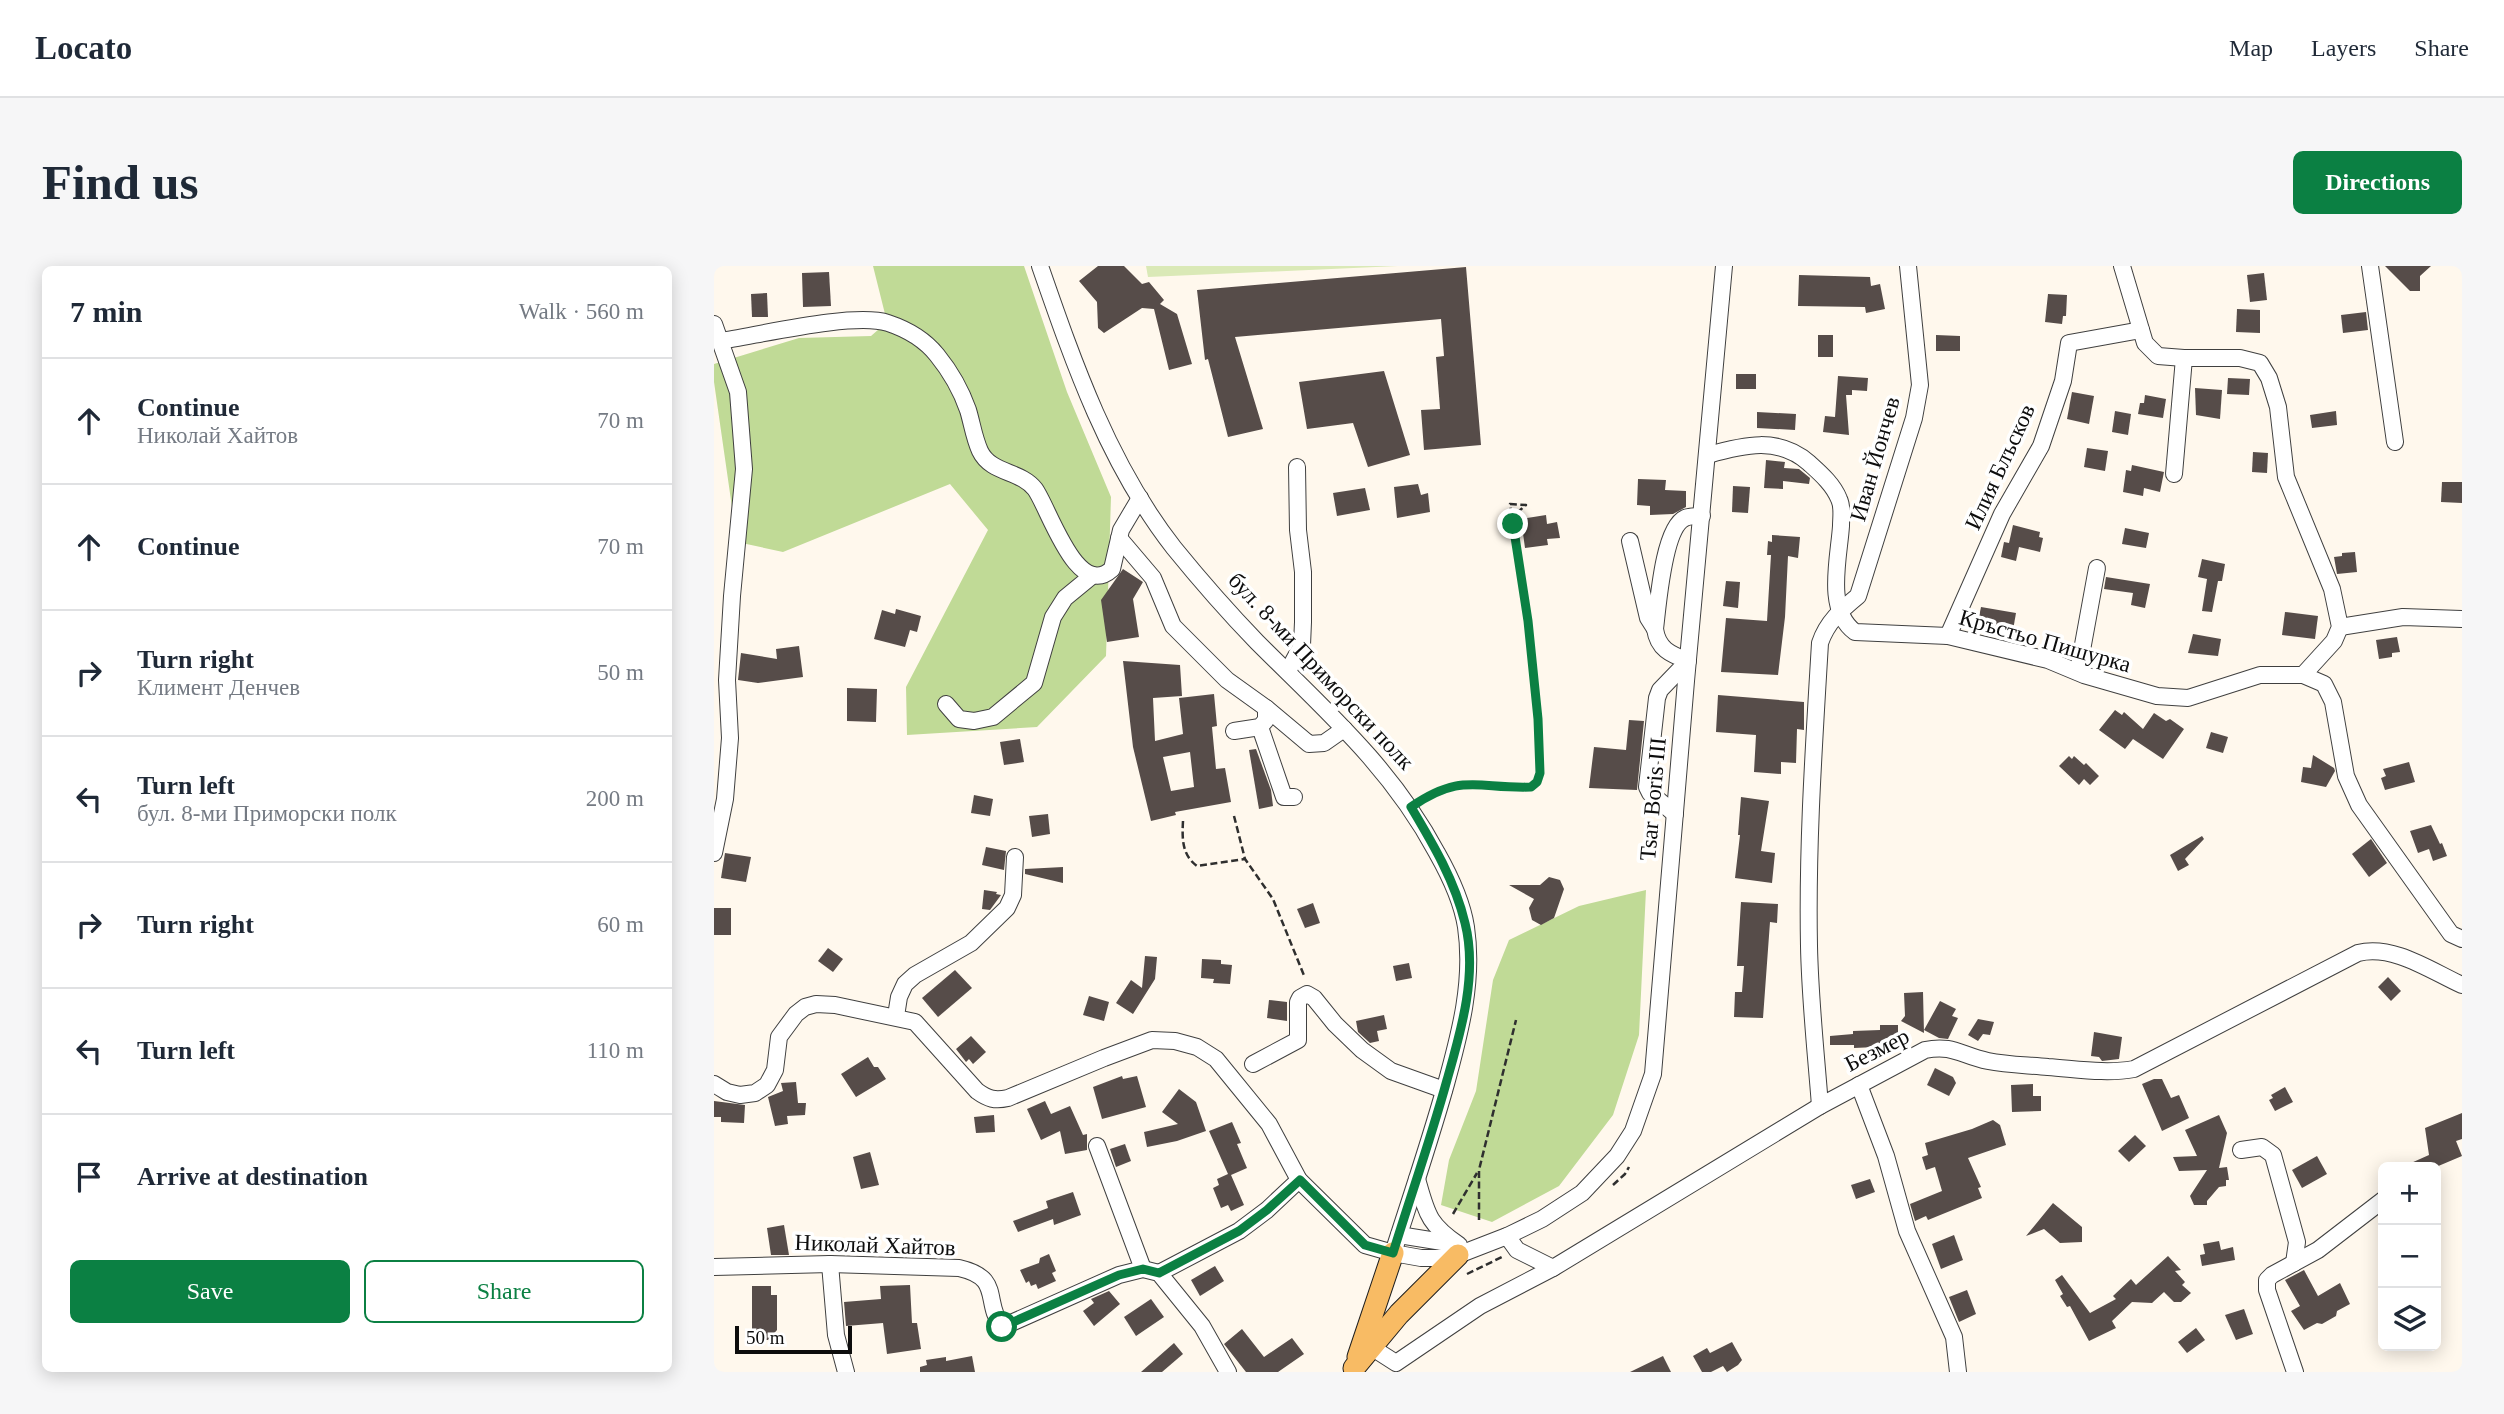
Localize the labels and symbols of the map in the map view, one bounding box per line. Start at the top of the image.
street label: Иван Йончев [1845,394,1905,524]
street label: Илия Блъсков [1960,400,2040,534]
route end [1497,508,1528,539]
street label: бул. 8-ми Приморски полк [1223,568,1419,775]
street label: Кръстьо Пишурка [1956,605,2134,677]
street label: Tsar Boris III [1635,736,1671,862]
street label: Безмер [1841,1023,1913,1077]
street label: Николай Хайтов [794,1230,956,1260]
route start [986,1311,1017,1342]
scale bar [735,1323,852,1355]

